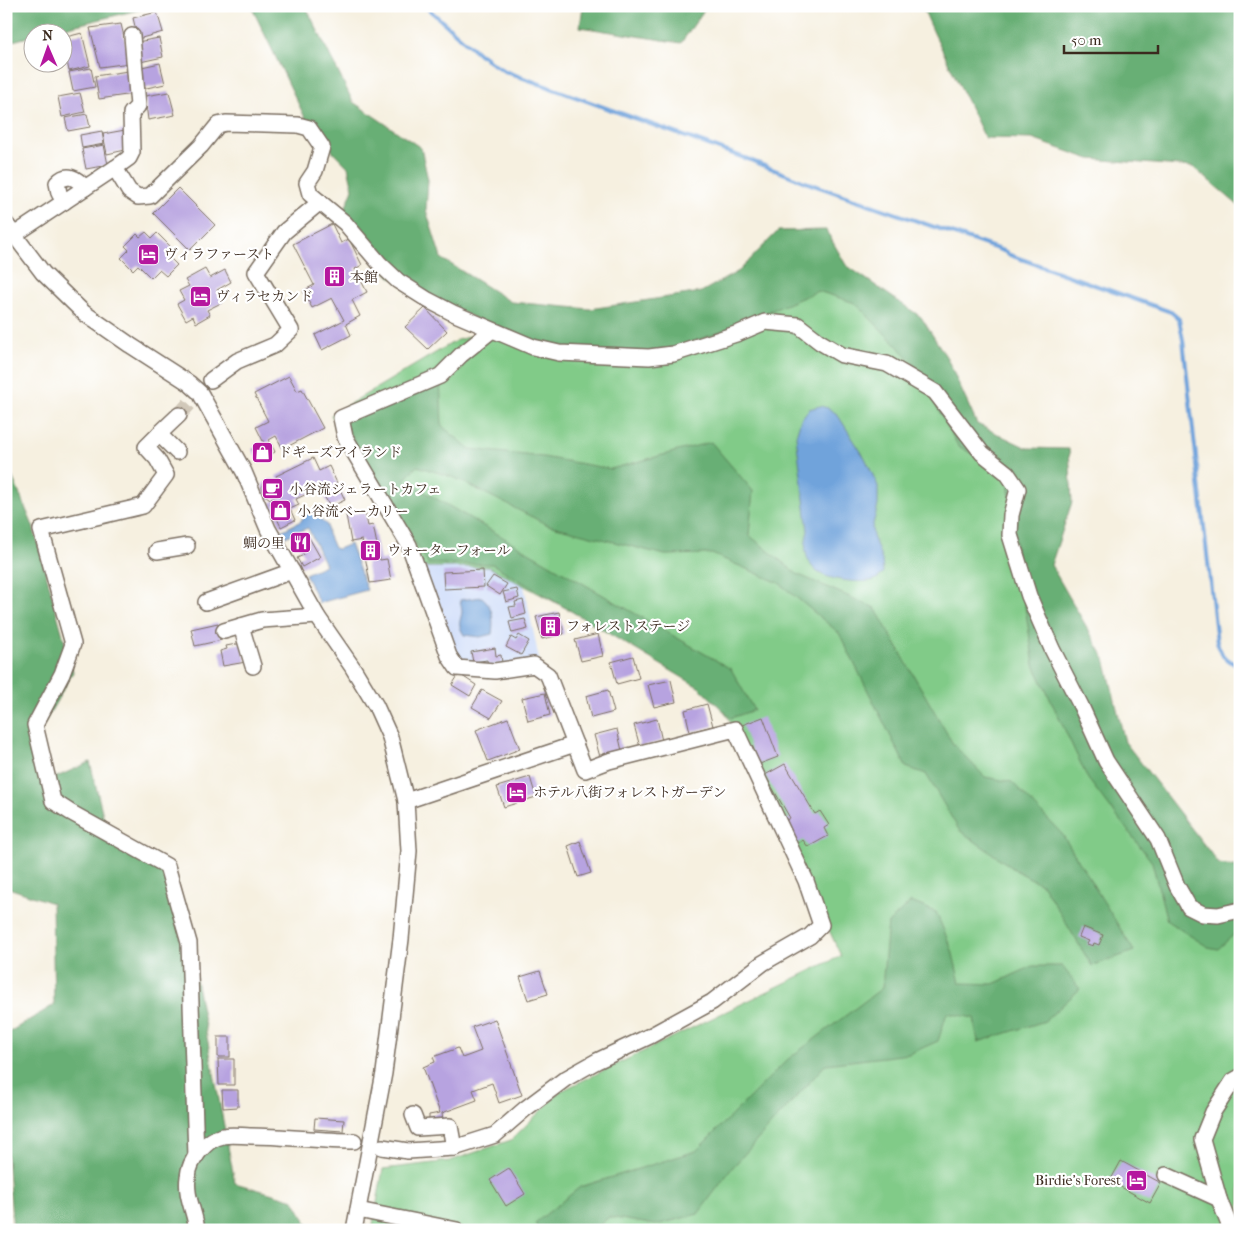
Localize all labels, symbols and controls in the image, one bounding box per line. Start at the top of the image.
north arrow [22,22,72,72]
scale bar [1064,22,1157,54]
text: N [42,27,54,44]
text: 50 m [1071,31,1102,49]
hotel icon: ヴィラファースト [136,242,160,266]
place label: ヴィラファースト [164,246,274,263]
building icon: 本館 [322,265,346,289]
place label: 本館 [350,269,378,286]
hotel icon: ヴィラセカンド [188,284,212,308]
place label: ヴィラセカンド [216,288,313,305]
shop icon: ドギーズアイランド [250,440,274,464]
place label: ドギーズアイランド [278,444,402,461]
cafe icon: 小谷流ジェラートカフェ [261,477,285,501]
place label: 小谷流ジェラートカフェ [289,481,442,498]
shop icon: 小谷流ベーカリー [269,499,293,523]
place label: 小谷流ベーカリー [297,503,409,520]
restaurant icon: 蜩の里 [289,531,313,555]
place label: 蜩の里 [243,535,285,552]
building icon: ウォーターフォール [359,538,383,562]
place label: ウォーターフォール [387,542,511,559]
building icon: フォレストステージ [538,614,562,638]
place label: フォレストステージ [566,618,690,635]
hotel icon: ホテル八街フォレストガーデン [505,780,529,804]
place label: ホテル八街フォレストガーデン [533,784,726,801]
hotel icon: Birdie's Forest [1125,1168,1149,1192]
place label: Birdie's Forest [1035,1172,1121,1189]

